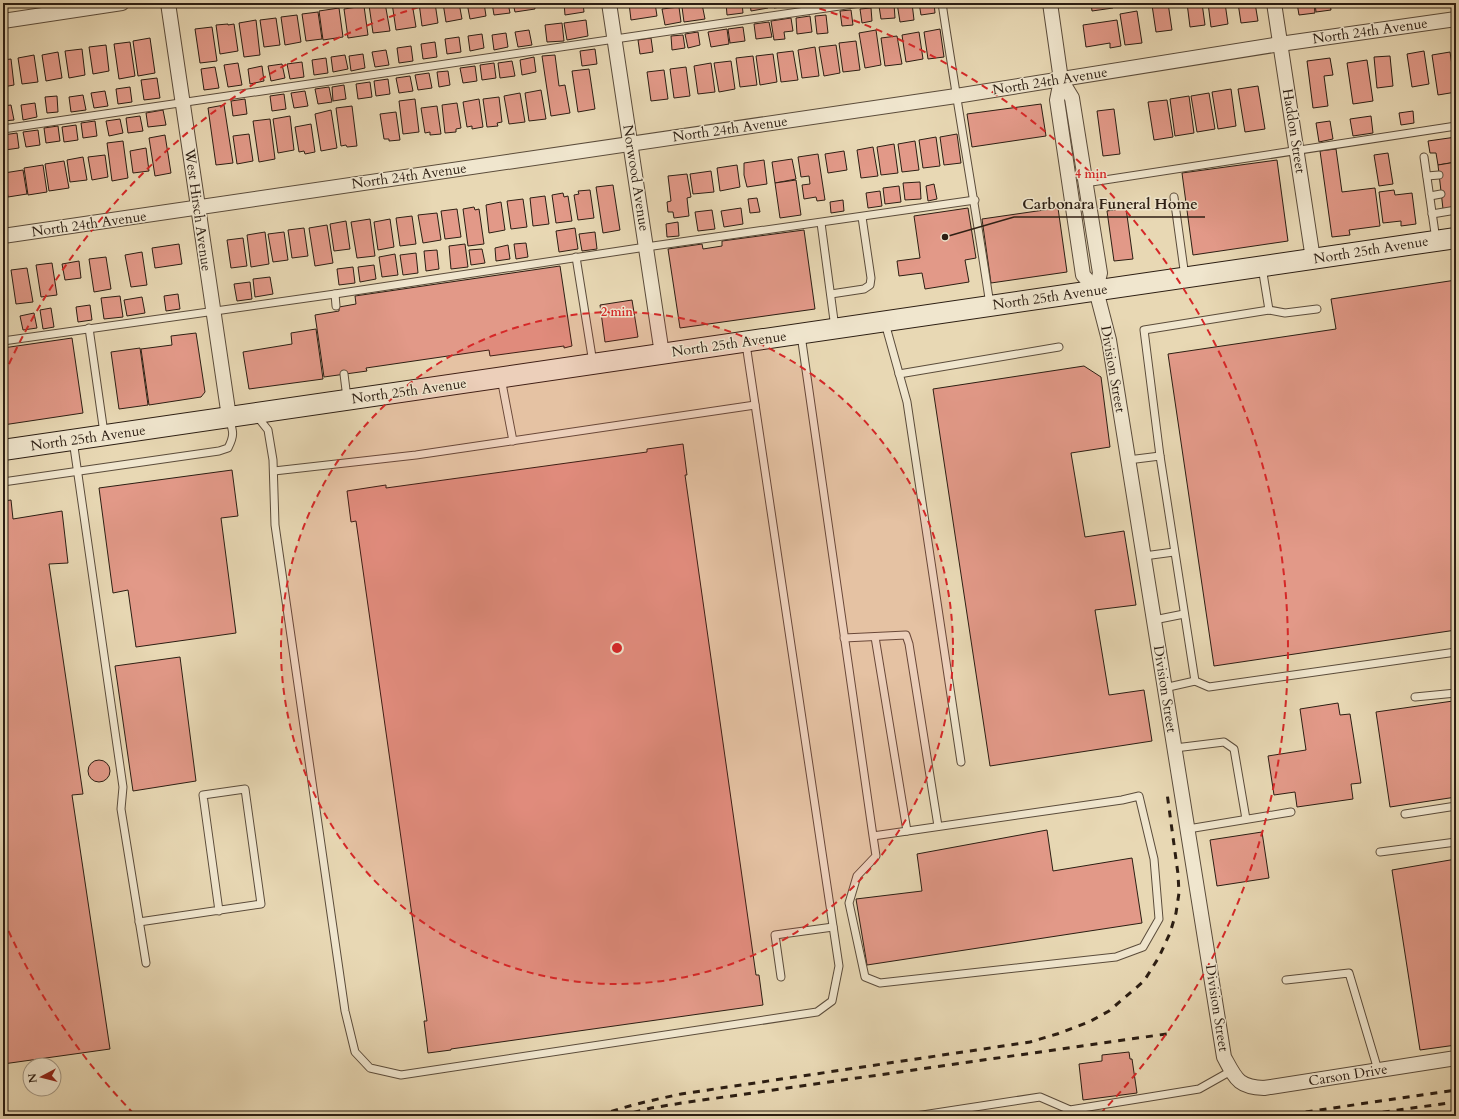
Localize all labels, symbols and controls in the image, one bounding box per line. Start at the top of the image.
street label: North 24th Avenue [1311,14,1429,48]
street label: North 24th Avenue [991,63,1109,99]
street label: Haddon Street [1278,87,1310,175]
street label: North 24th Avenue [671,112,789,146]
street label: Norwood Avenue [618,123,654,233]
street label: West Hirsch Avenue [180,147,216,272]
street label: North 24th Avenue [350,159,468,193]
text: 4 min [1075,166,1107,182]
callout: Carbonara Funeral Home [1014,190,1205,217]
text: Carbonara Funeral Home [1022,194,1198,214]
street label: North 24th Avenue [30,207,148,241]
street label: North 25th Avenue [1312,232,1430,268]
street label: North 25th Avenue [991,280,1109,314]
text: 2 min [601,304,633,320]
street label: Division Street [1096,324,1130,415]
street label: North 25th Avenue [670,327,788,361]
street label: North 25th Avenue [350,374,468,408]
street label: North 25th Avenue [29,421,147,455]
centre of rings [610,641,624,655]
street label: Division Street [1149,644,1181,734]
street label: Division Street [1201,963,1233,1053]
north arrow [22,1057,62,1097]
street label: Carson Drive [1307,1059,1389,1091]
text: N [24,1072,41,1084]

